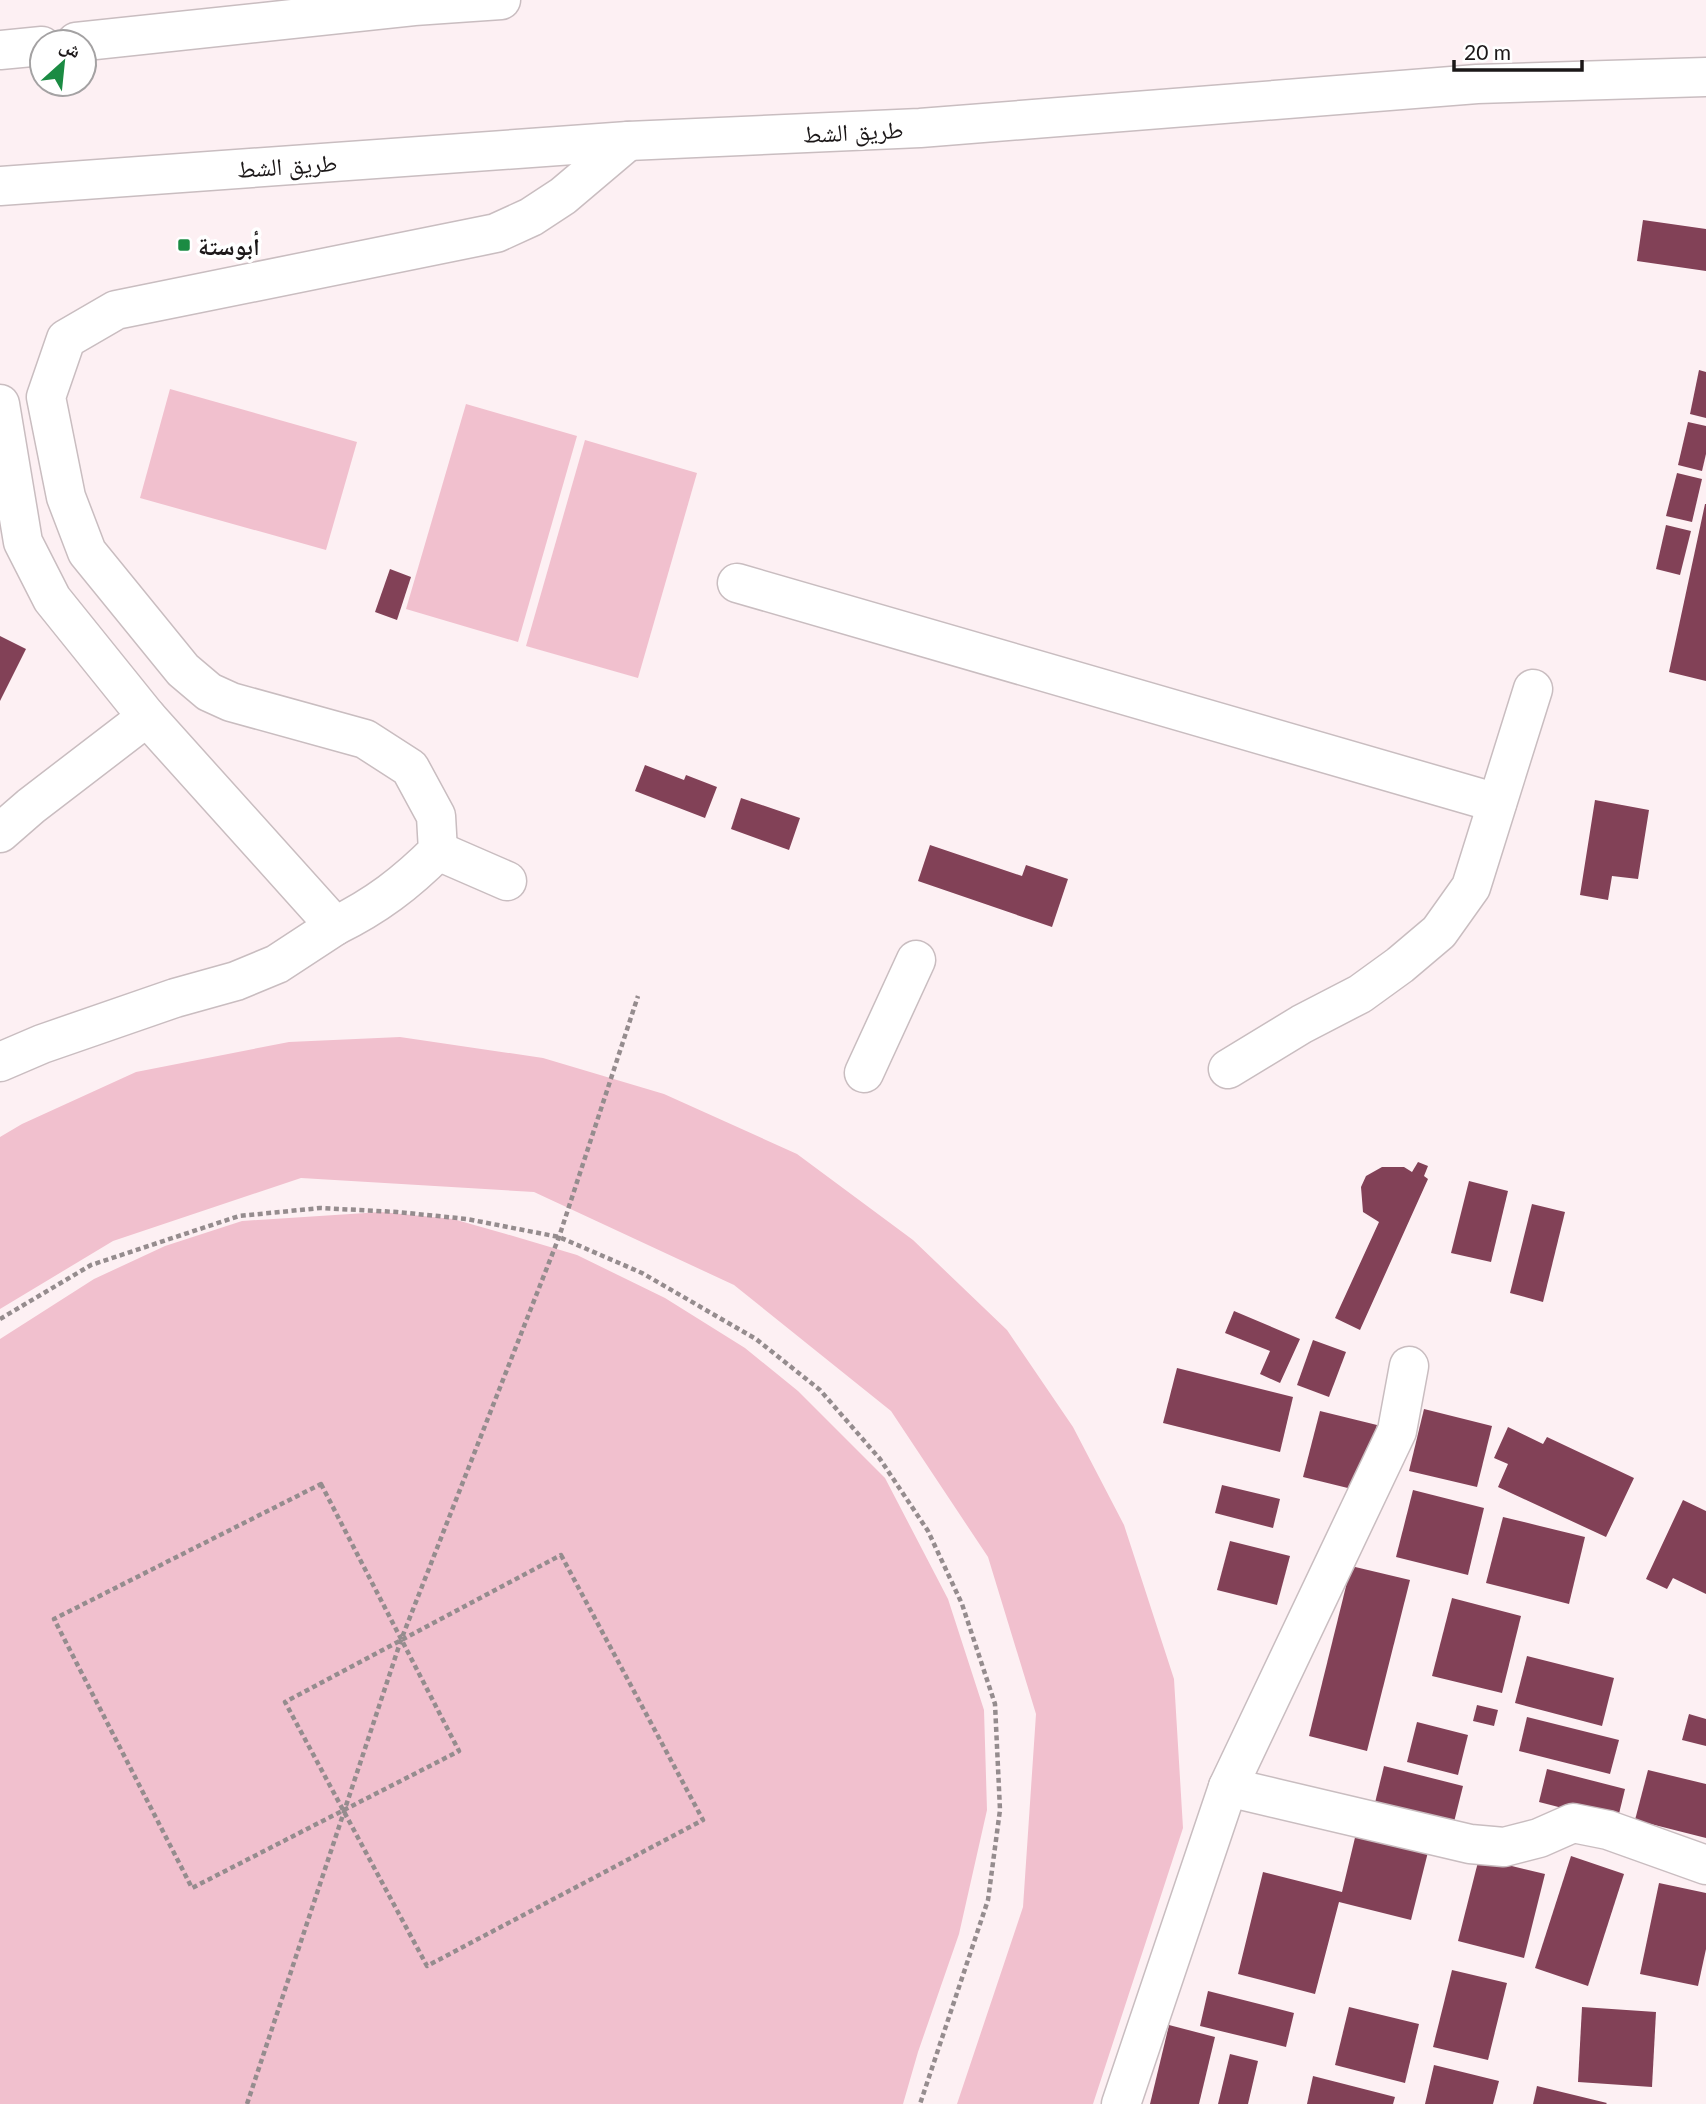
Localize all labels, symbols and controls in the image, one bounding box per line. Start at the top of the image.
north arrow [28,28,98,98]
scale bar [1454,28,1582,72]
text: ش [56,33,85,63]
text: 20 m [1464,39,1511,64]
street label: طريق الشط [802,114,904,149]
street label: طريق الشط [236,147,338,184]
place label: أبوستة [198,230,260,260]
marker: أبوستة [176,237,192,253]

